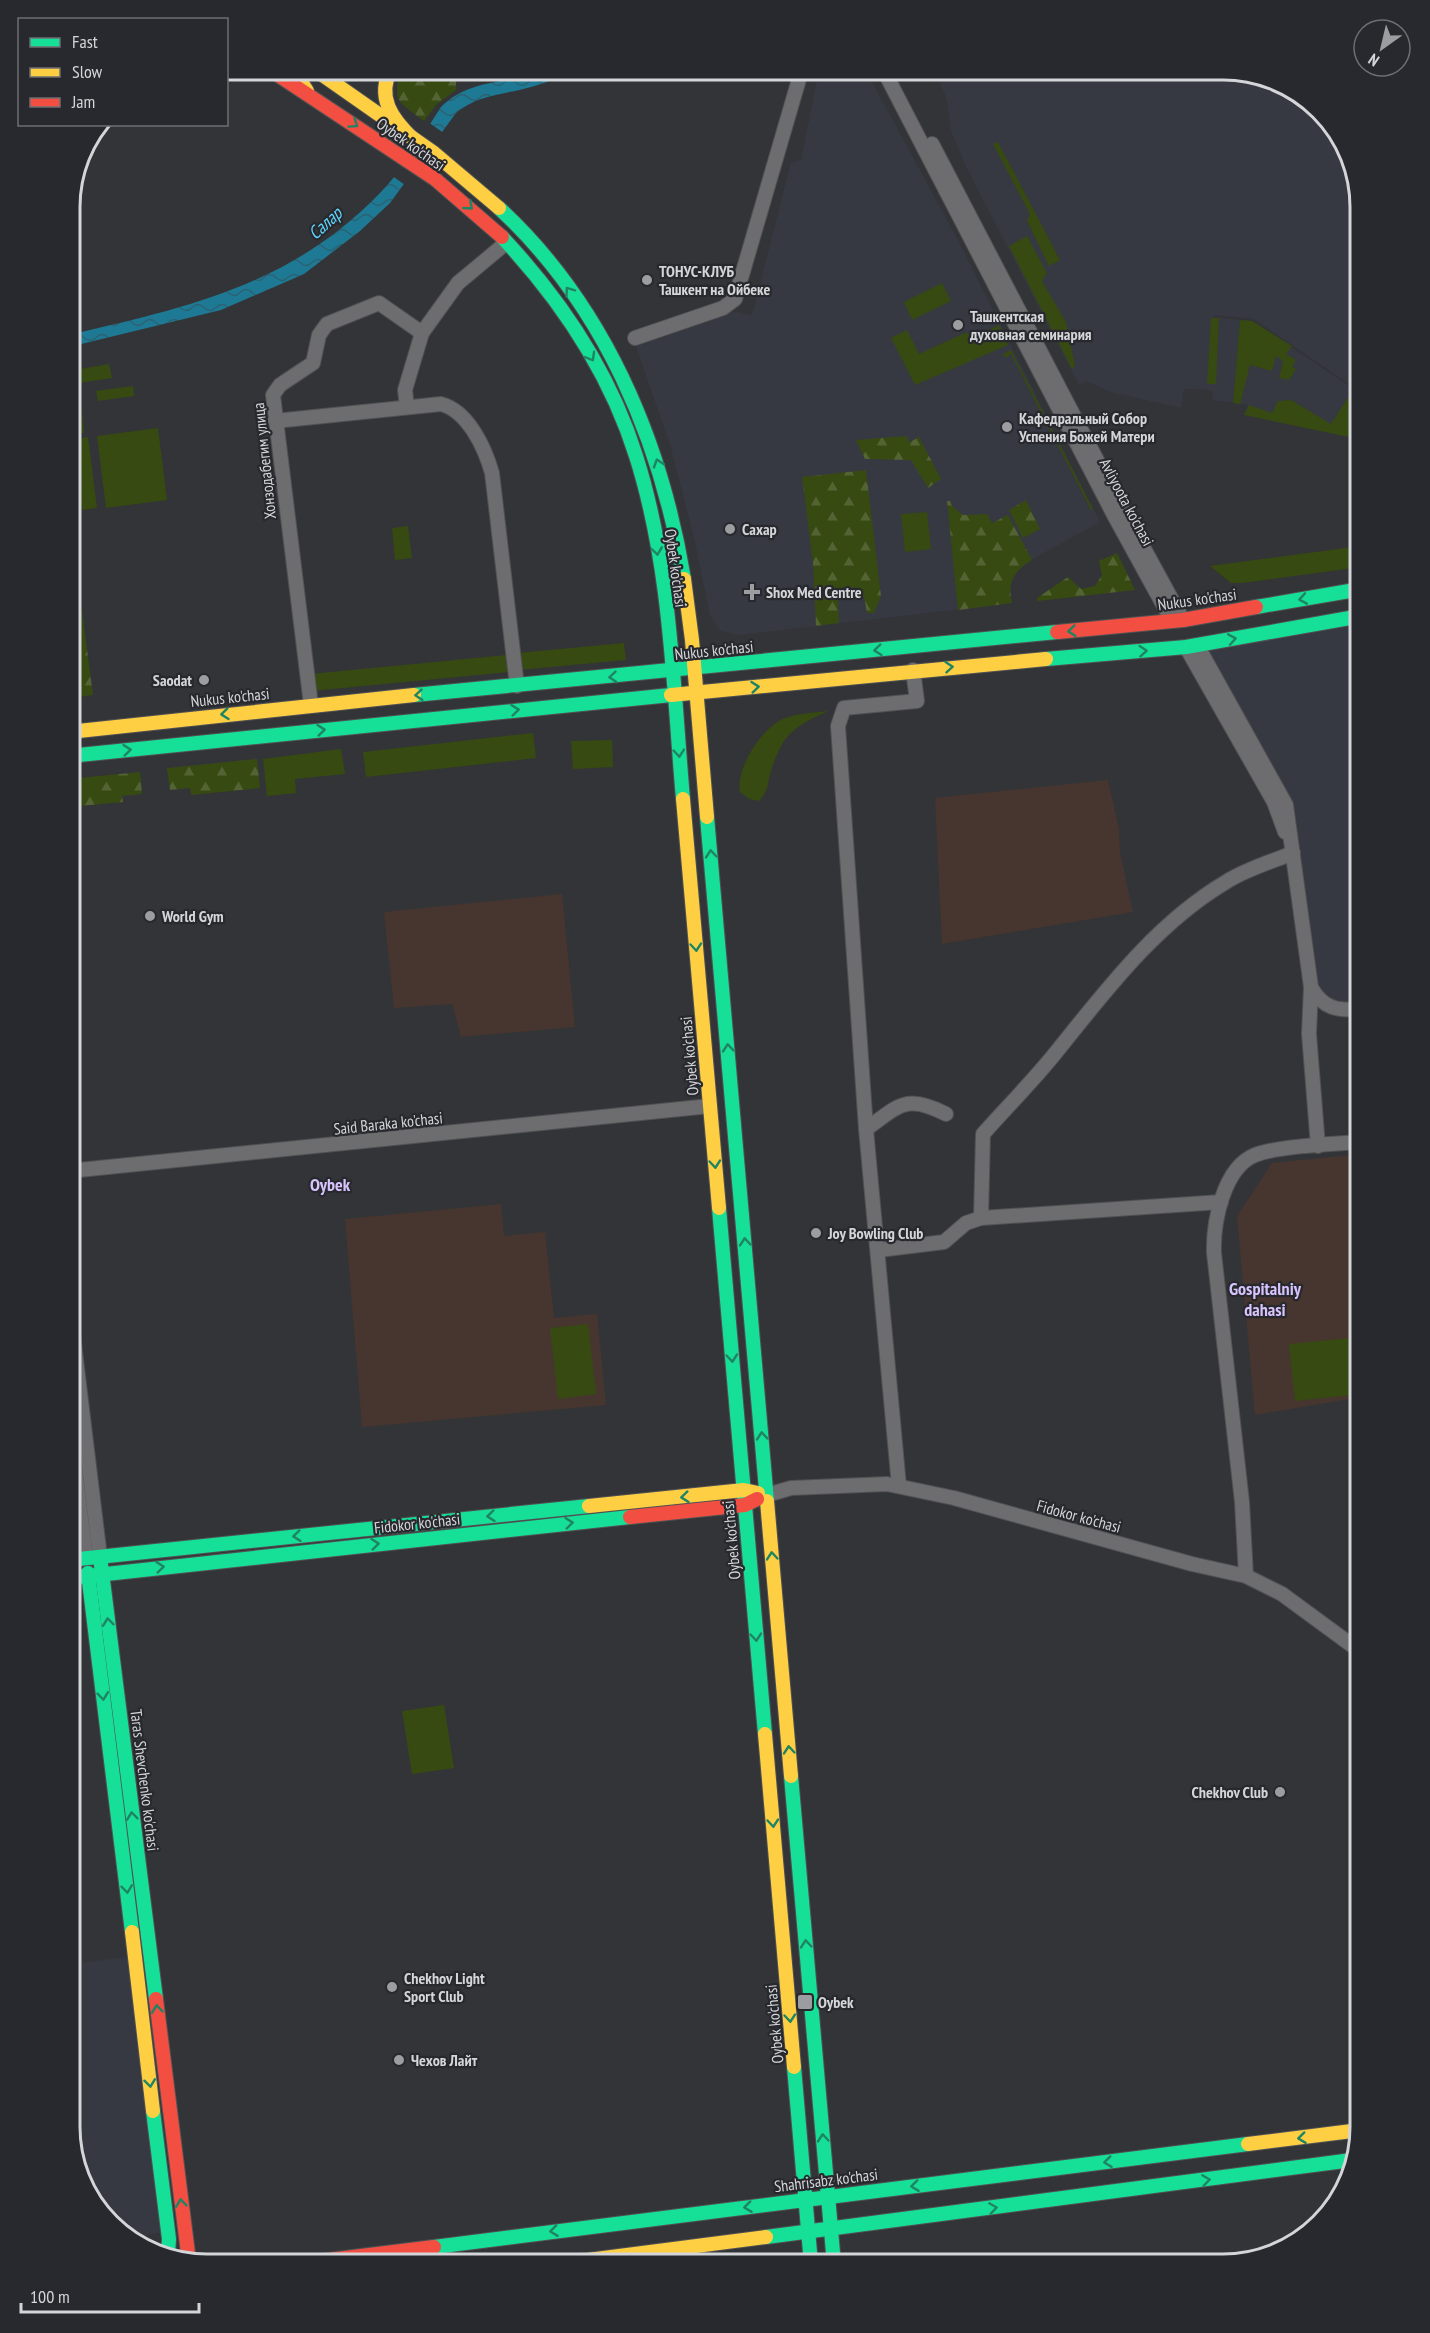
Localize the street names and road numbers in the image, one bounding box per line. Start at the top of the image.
street label: Oybek ko'chasi [373,113,449,175]
street label: Хонзодабегим улица [248,402,280,520]
street label: Avliyoota ko'chasi [1096,455,1158,549]
street label: Oybek ko'chasi [661,527,691,609]
street label: Nukus ko'chasi [1156,584,1238,614]
street label: Nukus ko'chasi [674,636,754,664]
street label: Nukus ko'chasi [190,683,270,711]
street label: Oybek ko'chasi [676,1016,702,1096]
street label: Said Baraka ko'chasi [332,1107,444,1139]
street label: Fidokor ko'chasi [1035,1495,1123,1537]
street label: Oybek ko'chasi [718,1500,744,1580]
street label: Fidokor ko'chasi [373,1509,461,1537]
street label: Taras Shevchenko ko'chasi [126,1708,164,1852]
street label: Oybek ko'chasi [761,1984,787,2064]
street label: Shahrisabz ko'chasi [773,2164,879,2196]

